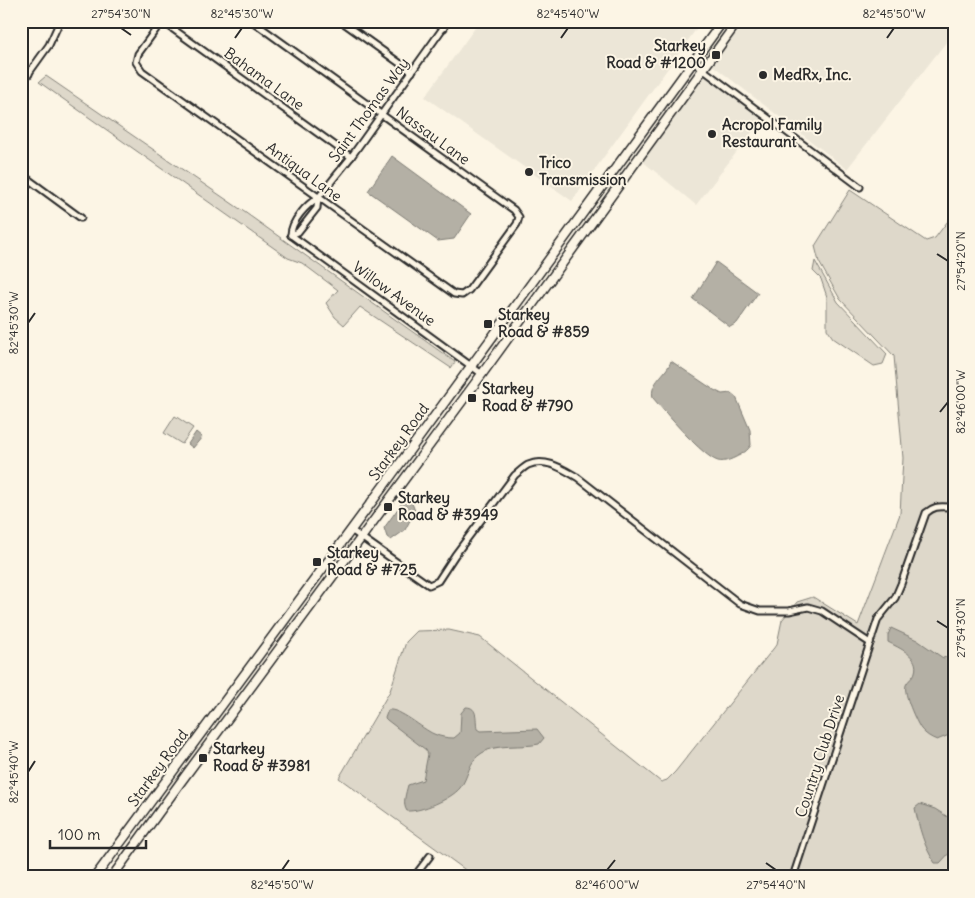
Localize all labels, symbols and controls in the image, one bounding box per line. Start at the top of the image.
text: 27°54'30"N [91,6,151,21]
text: 82°45'30"W [210,6,274,21]
text: 82°45'40"W [537,6,600,21]
text: 82°45'50"W [862,6,926,21]
place label: Starkey Road & #1200 [606,36,706,72]
street label: Bahama Lane [221,43,308,114]
marker: Starkey Road & #1200 [710,49,722,61]
street label: Saint Thomas Way [324,54,413,166]
place label: MedRx, Inc. [773,65,851,84]
marker: MedRx, Inc. [757,69,769,81]
street label: Nassau Lane [393,102,474,169]
place label: Acropol Family Restaurant [722,115,822,151]
marker: Acropol Family Restaurant [706,128,718,140]
street label: Antiqua Lane [263,138,346,205]
place label: Trico Transmission [539,153,627,189]
marker: Trico Transmission [523,166,535,178]
text: 27°54'20"N [953,231,968,291]
street label: Willow Avenue [349,257,439,330]
text: 82°45'30"W [6,291,21,355]
place label: Starkey Road & #859 [498,305,590,341]
marker: Starkey Road & #859 [482,318,494,330]
text: 82°46'00"W [953,370,968,434]
place label: Starkey Road & #790 [482,379,574,415]
marker: Starkey Road & #790 [466,392,478,404]
street label: Starkey Road [364,399,433,484]
place label: Starkey Road & #3949 [398,488,498,524]
marker: Starkey Road & #3949 [382,501,394,513]
place label: Starkey Road & #725 [327,543,417,579]
marker: Starkey Road & #725 [311,556,323,568]
text: 27°54'30"N [953,598,968,658]
street label: Country Club Drive [791,692,848,820]
street label: Starkey Road [123,725,192,810]
place label: Starkey Road & #3981 [213,739,311,775]
text: 82°45'40"W [6,740,21,803]
marker: Starkey Road & #3981 [197,752,209,764]
scale bar [50,818,146,850]
text: 100 m [58,825,100,844]
text: 82°45'50"W [250,877,314,892]
text: 82°46'00"W [575,877,639,892]
text: 27°54'40"N [746,877,806,892]

